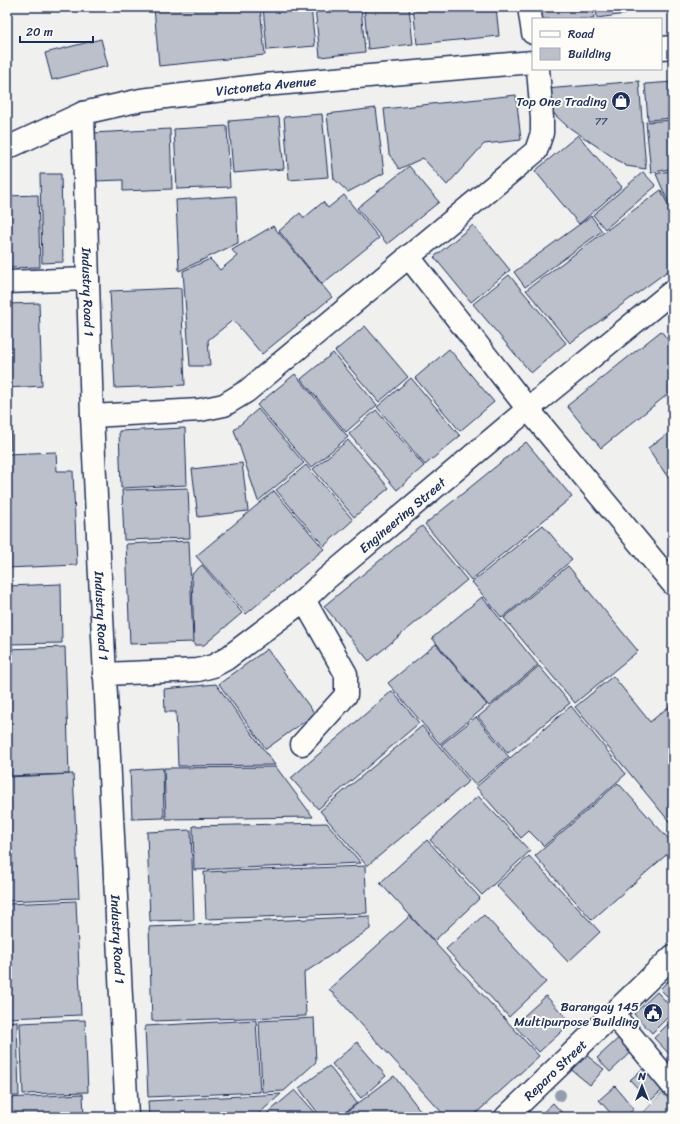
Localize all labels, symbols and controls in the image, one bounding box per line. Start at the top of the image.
scale bar [20,18,93,44]
legend [532,18,662,70]
text: 20 m [26,21,53,43]
text: Road [568,23,595,45]
text: Building [568,43,611,65]
street label: Victoneta Avenue [214,70,318,103]
place label: Top One Trading [516,90,607,113]
shop icon: Top One Trading [610,90,632,112]
house number: 77 [595,112,608,131]
street label: Industry Road 1 [75,246,101,337]
street label: Engineering Street [354,471,452,559]
street label: Industry Road 1 [88,569,115,661]
street label: Industry Road 1 [104,893,131,985]
place label: Barangay 145 Multipurpose Building [514,995,639,1033]
public building icon: Barangay 145 Multipurpose Building [642,1002,664,1024]
street label: Reparo Street [518,1034,593,1107]
north arrow [622,1066,662,1106]
text: N [637,1067,646,1086]

